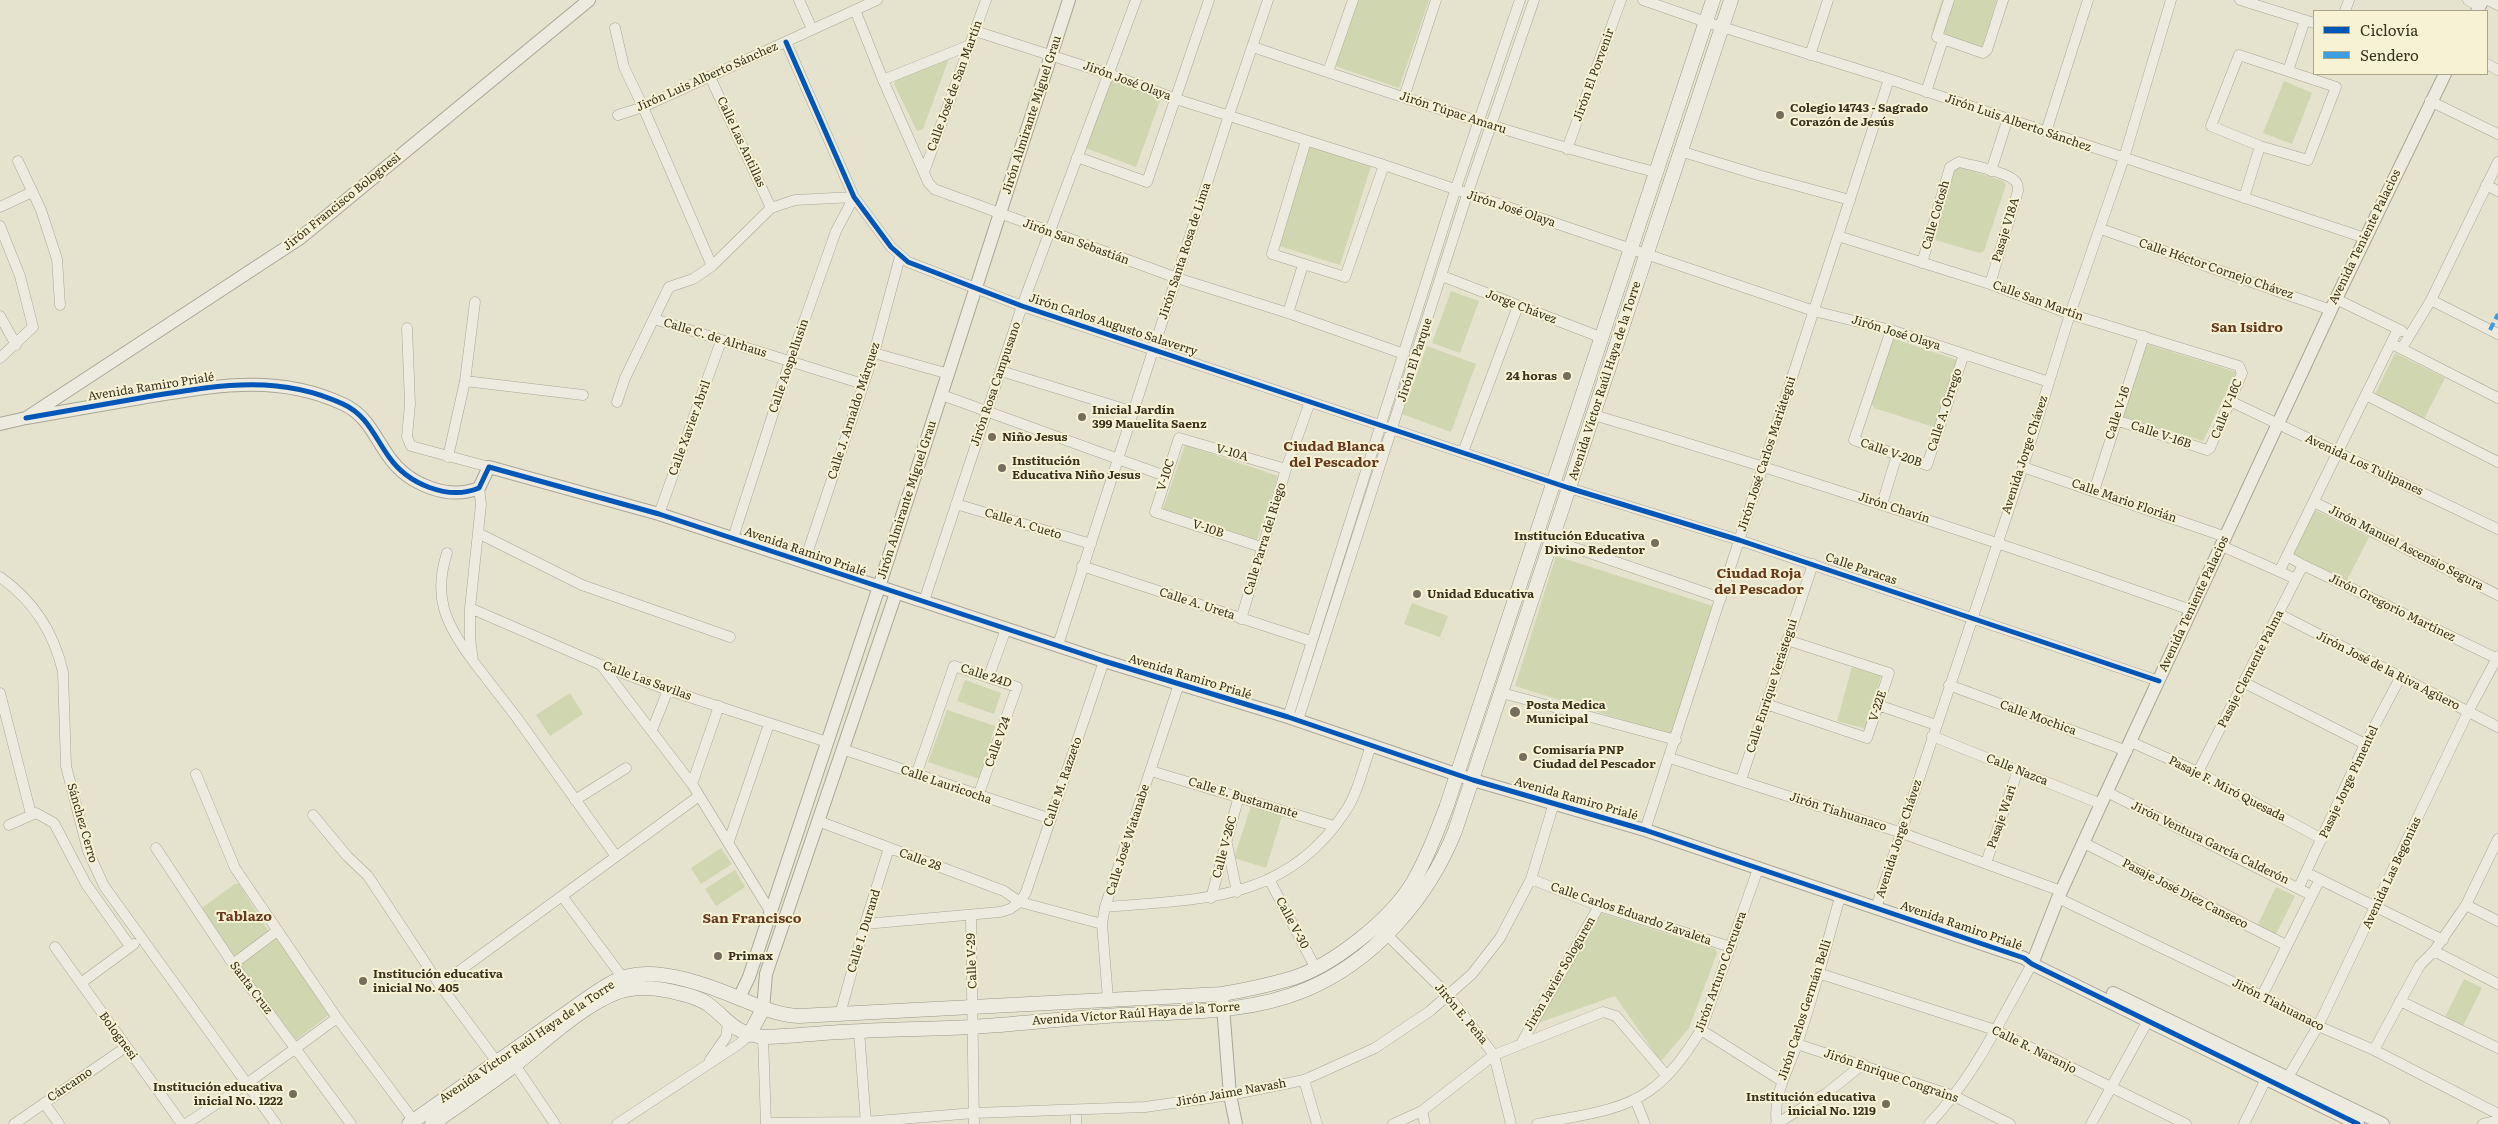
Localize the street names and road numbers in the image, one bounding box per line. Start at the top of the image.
street label: Calle José de San Martín [925,18,985,154]
street label: Jirón El Porvenir [1571,27,1617,123]
street label: Jirón Almirante Miguel Grau [1000,34,1064,196]
street label: Jirón Luis Alberto Sánchez [634,39,780,115]
street label: Jirón José Olaya [1081,58,1173,104]
street label: Jirón Túpac Amaru [1398,89,1508,137]
street label: Jirón Luis Alberto Sánchez [1943,91,2093,155]
street label: Calle Las Antillas [714,95,768,189]
street label: Jirón Francisco Bolognesi [280,150,404,254]
street label: Avenida Teniente Palacios [2326,167,2404,307]
street label: Calle Cotosh [1919,179,1953,251]
street label: Jirón Santa Rosa de Lima [1156,181,1214,321]
street label: Jirón José Olaya [1465,188,1557,230]
street label: Pasaje V18A [1989,196,2023,264]
street label: Jirón San Sebastián [1021,216,1131,268]
street label: Calle Héctor Cornejo Chávez [2137,236,2295,302]
street label: Calle San Martín [1991,278,2085,324]
street label: Avenida Víctor Raúl Haya de la Torre [1566,280,1644,482]
street label: Jorge Chávez [1483,287,1559,327]
street label: Jirón Carlos Augusto Salaverry [1027,291,1199,359]
street label: Jirón José Olaya [1850,313,1942,353]
street label: Calle C. de Alrhaus [662,315,768,361]
street label: Jirón El Parque [1395,316,1435,404]
street label: Calle Aospellusin [766,317,812,415]
street label: Jirón Rosa Campusano [968,320,1024,448]
street label: Calle J. Arnaldo Márquez [825,341,883,481]
street label: Calle A. Orrego [1925,367,1965,453]
street label: Avenida Ramiro Prialé [87,370,215,404]
street label: Jirón José Carlos Mariátegui [1735,375,1799,533]
street label: Calle V-16C [2208,377,2246,441]
street label: Calle Xavier Abril [666,378,714,478]
street label: Calle V-16 [2103,385,2133,441]
street label: Avenida Jorge Chávez [1999,394,2051,516]
street label: Calle V-16B [2129,418,2193,452]
street label: Jirón Almirante Miguel Grau [875,419,939,581]
street label: Avenida Los Tulipanes [2303,431,2425,499]
street label: Calle V-20B [1858,436,1924,470]
street label: V-10A [1214,442,1250,464]
street label: V-10C [1154,457,1178,493]
street label: Calle Mario Florián [2069,476,2179,526]
street label: Calle Parra del Riego [1241,481,1289,597]
street label: Jirón Chavín [1856,490,1932,526]
street label: Jirón Manuel Ascensio Segura [2326,503,2486,593]
street label: Calle A. Cueto [983,505,1063,543]
street label: V-10B [1190,517,1226,541]
street label: Avenida Ramiro Prialé [742,524,868,580]
street label: Avenida Teniente Palacios [2156,534,2232,674]
street label: Calle Paracas [1823,550,1899,588]
street label: Jirón Gregorio Martínez [2326,571,2458,645]
street label: Calle A. Ureta [1157,585,1237,623]
street label: Pasaje Clemente Palma [2215,608,2287,730]
street label: Calle Enrique Verástegui [1743,617,1801,755]
street label: Jirón José de la Riva Agüero [2314,628,2462,714]
street label: Avenida Ramiro Prialé [1127,651,1253,703]
street label: Calle Las Savilas [601,658,693,704]
street label: Calle 24D [958,661,1014,691]
street label: V-22E [1866,689,1890,723]
street label: Calle Mochica [1998,697,2078,739]
street label: Calle V24 [982,715,1014,769]
street label: Pasaje Jorge Pimentel [2317,723,2381,841]
street label: Calle M. Razzeto [1041,735,1085,829]
street label: Calle Nazca [1984,751,2050,789]
street label: Pasaje F. Miró Quesada [2166,753,2288,825]
street label: Calle Lauricocha [898,763,994,807]
street label: Calle E. Bustamante [1186,774,1300,822]
street label: Avenida Ramiro Prialé [1513,774,1639,824]
street label: Avenida Jorge Chávez [1873,778,1925,900]
street label: Sánchez Cerro [64,782,100,864]
street label: Calle José Watanabe [1103,783,1153,897]
street label: Pasaje Wari [1984,783,2020,851]
street label: Jirón Tiahuanaco [1787,789,1889,835]
street label: Jirón Ventura García Calderón [2129,798,2291,888]
street label: Calle V-26C [1210,814,1240,880]
street label: Avenida Las Begonias [2360,815,2424,931]
street label: Calle 28 [897,846,943,874]
street label: Pasaje José Díez Canseco [2120,856,2250,932]
street label: Calle Carlos Eduardo Zavaleta [1549,880,1713,948]
street label: Calle I. Durand [844,887,884,975]
street label: Calle V-30 [1272,895,1312,951]
street label: Avenida Ramiro Prialé [1898,898,2024,954]
street label: Jirón Arturo Corcuera [1692,910,1750,1034]
street label: Jirón Javier Sologuren [1521,914,1599,1034]
street label: Calle V-29 [964,933,980,989]
street label: Jirón Carlos Germán Belli [1775,938,1835,1082]
street label: Santa Cruz [227,959,275,1017]
street label: Jirón Tiahuanaco [2229,976,2327,1034]
street label: Avenida Víctor Raúl Haya de la Torre [437,978,617,1106]
street label: Jirón E. Peña [1431,981,1491,1047]
street label: Avenida Víctor Raúl Haya de la Torre [1031,1000,1241,1028]
street label: Bolognesi [96,1009,140,1063]
street label: Calle R. Naranjo [1989,1023,2079,1077]
street label: Jirón Enrique Congrains [1822,1046,1960,1106]
street label: Cárcamo [45,1065,95,1105]
street label: Jirón Jaime Navash [1174,1076,1288,1110]

